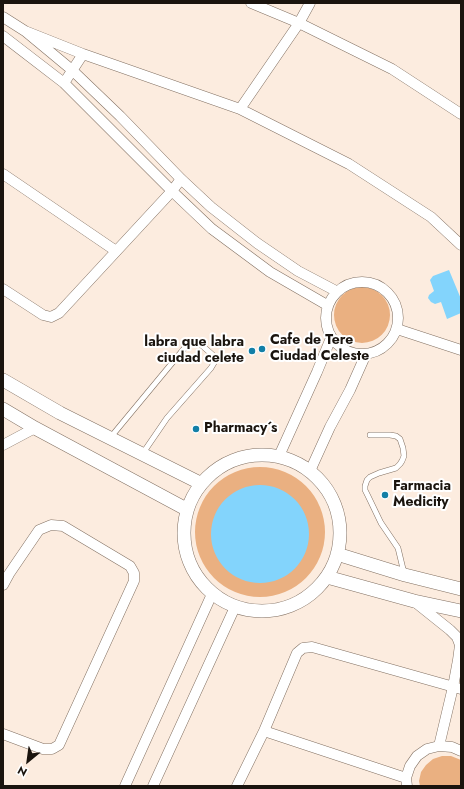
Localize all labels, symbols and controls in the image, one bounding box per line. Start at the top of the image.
place label: Cafe de Tere Ciudad Celeste [270,333,369,366]
place label: labra que labra ciudad celete [144,335,244,368]
marker: Cafe de Tere Ciudad Celeste [257,344,267,354]
marker: labra que labra ciudad celete [247,346,257,356]
place label: Pharmacy´s [204,421,277,437]
marker: Pharmacy´s [191,424,201,434]
place label: Farmacia Medicity [393,479,451,512]
marker: Farmacia Medicity [380,490,390,500]
north arrow [8,741,48,781]
text: N [14,762,30,781]

